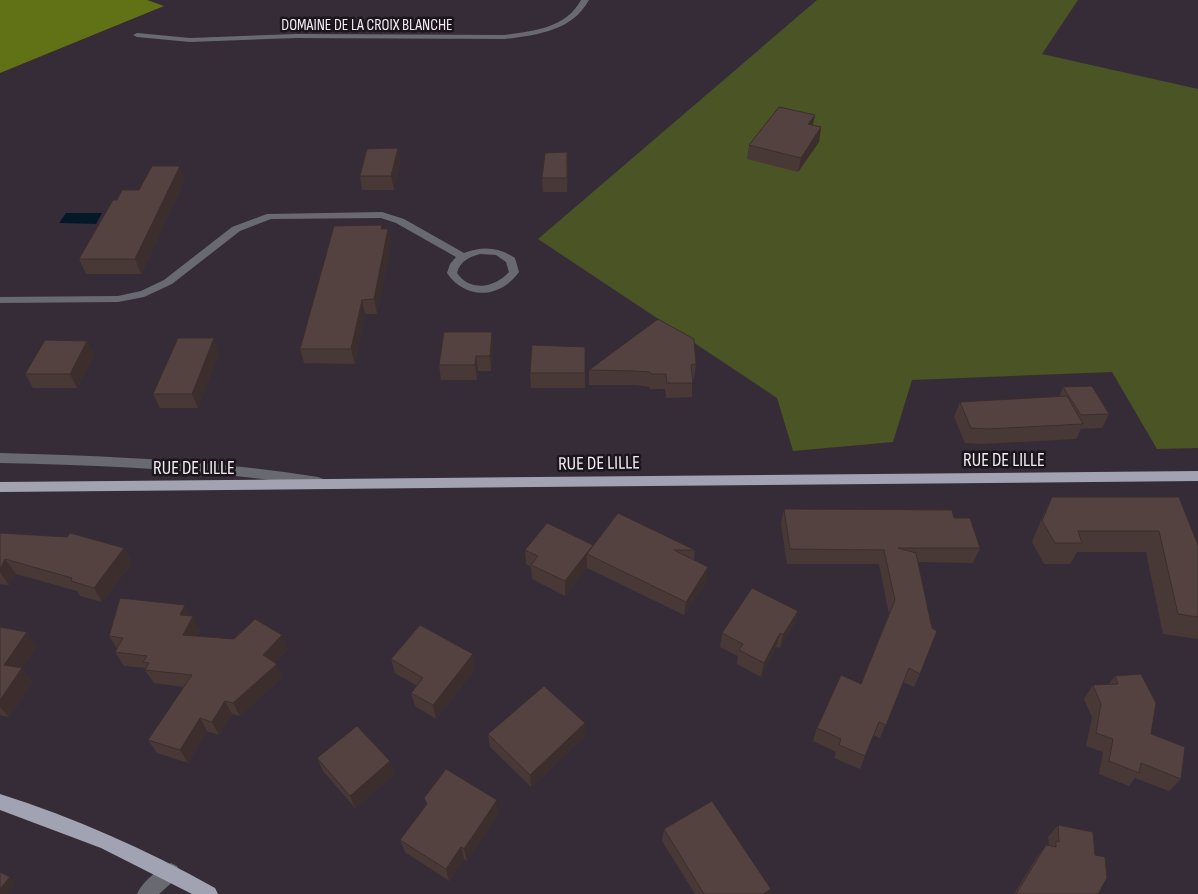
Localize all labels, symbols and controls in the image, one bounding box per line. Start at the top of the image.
street label: DOMAINE DE LA CROIX BLANCHE [281,16,453,35]
street label: RUE DE LILLE [963,449,1045,472]
street label: RUE DE LILLE [558,451,640,476]
street label: RUE DE LILLE [153,457,235,480]

